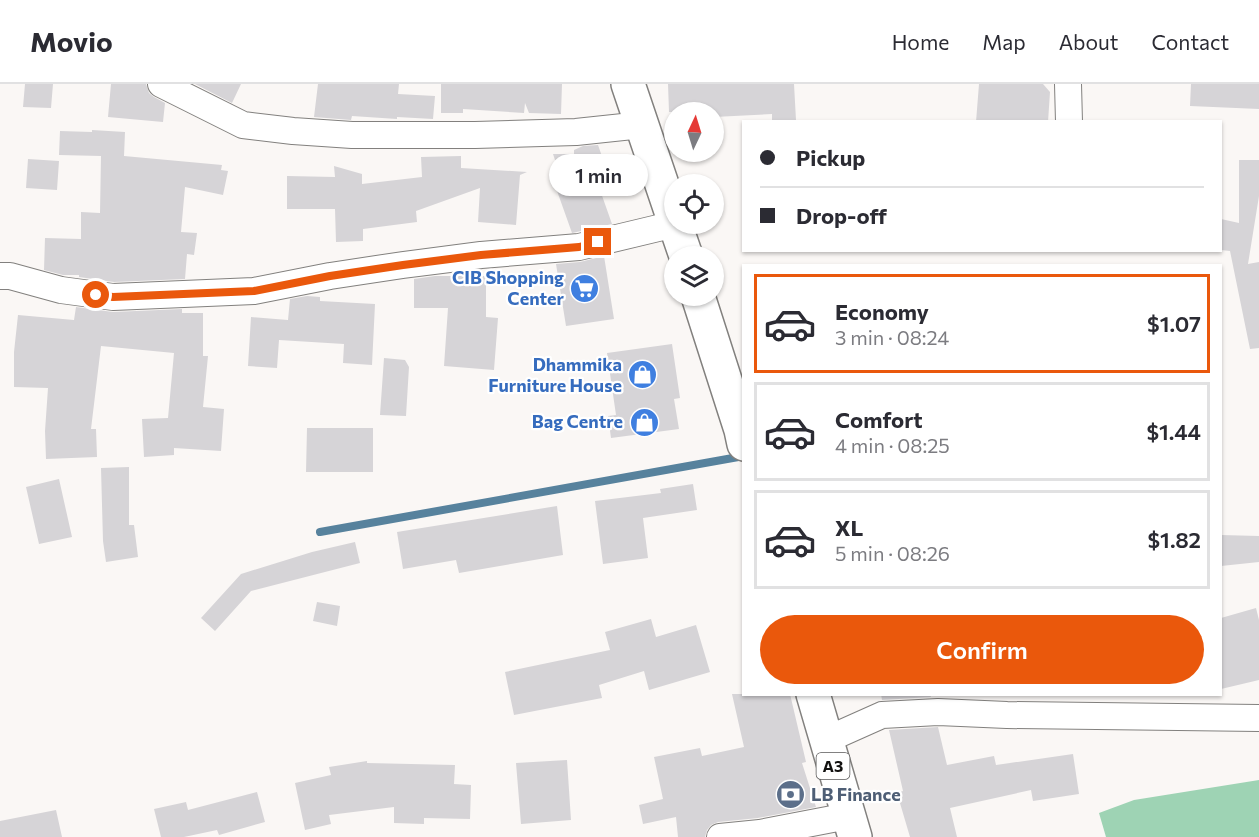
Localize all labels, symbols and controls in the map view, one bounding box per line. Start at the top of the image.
text: Movio [30,24,113,58]
text: Home [892,29,949,54]
text: Map [982,29,1026,54]
text: About [1059,29,1118,54]
text: Contact [1151,29,1229,54]
north arrow [664,102,724,162]
map controls [664,102,724,306]
text: Pickup [796,144,865,171]
callout: 1 min [548,155,648,197]
text: 1 min [575,163,622,187]
button: locate [664,174,724,234]
text: Drop-off [796,202,887,229]
route end [584,228,611,255]
button: layers [664,246,724,306]
place label: CIB Shopping Center [452,266,565,309]
supermarket icon: CIB Shopping Center [569,272,601,304]
route start [82,281,109,308]
icon: car [763,297,817,351]
text: Economy [835,298,929,325]
text: $1.07 [1147,310,1201,337]
text: 3 min · 08:24 [835,325,949,349]
place label: Dhammika Furniture House [488,353,622,396]
shop icon: Dhammika Furniture House [627,359,659,391]
icon: car [763,405,817,459]
shop icon: Bag Centre [628,406,660,438]
text: Comfort [835,406,923,433]
place label: Bag Centre [532,410,623,432]
text: $1.44 [1146,418,1201,445]
text: 4 min · 08:25 [835,433,950,457]
icon: car [763,513,817,567]
text: XL [835,514,863,541]
text: $1.82 [1148,526,1201,553]
text: 5 min · 08:26 [835,541,950,565]
button: Confirm [760,615,1204,684]
road number: A3 [816,753,850,779]
bank icon: LB Finance [774,779,806,811]
place label: LB Finance [811,783,901,805]

